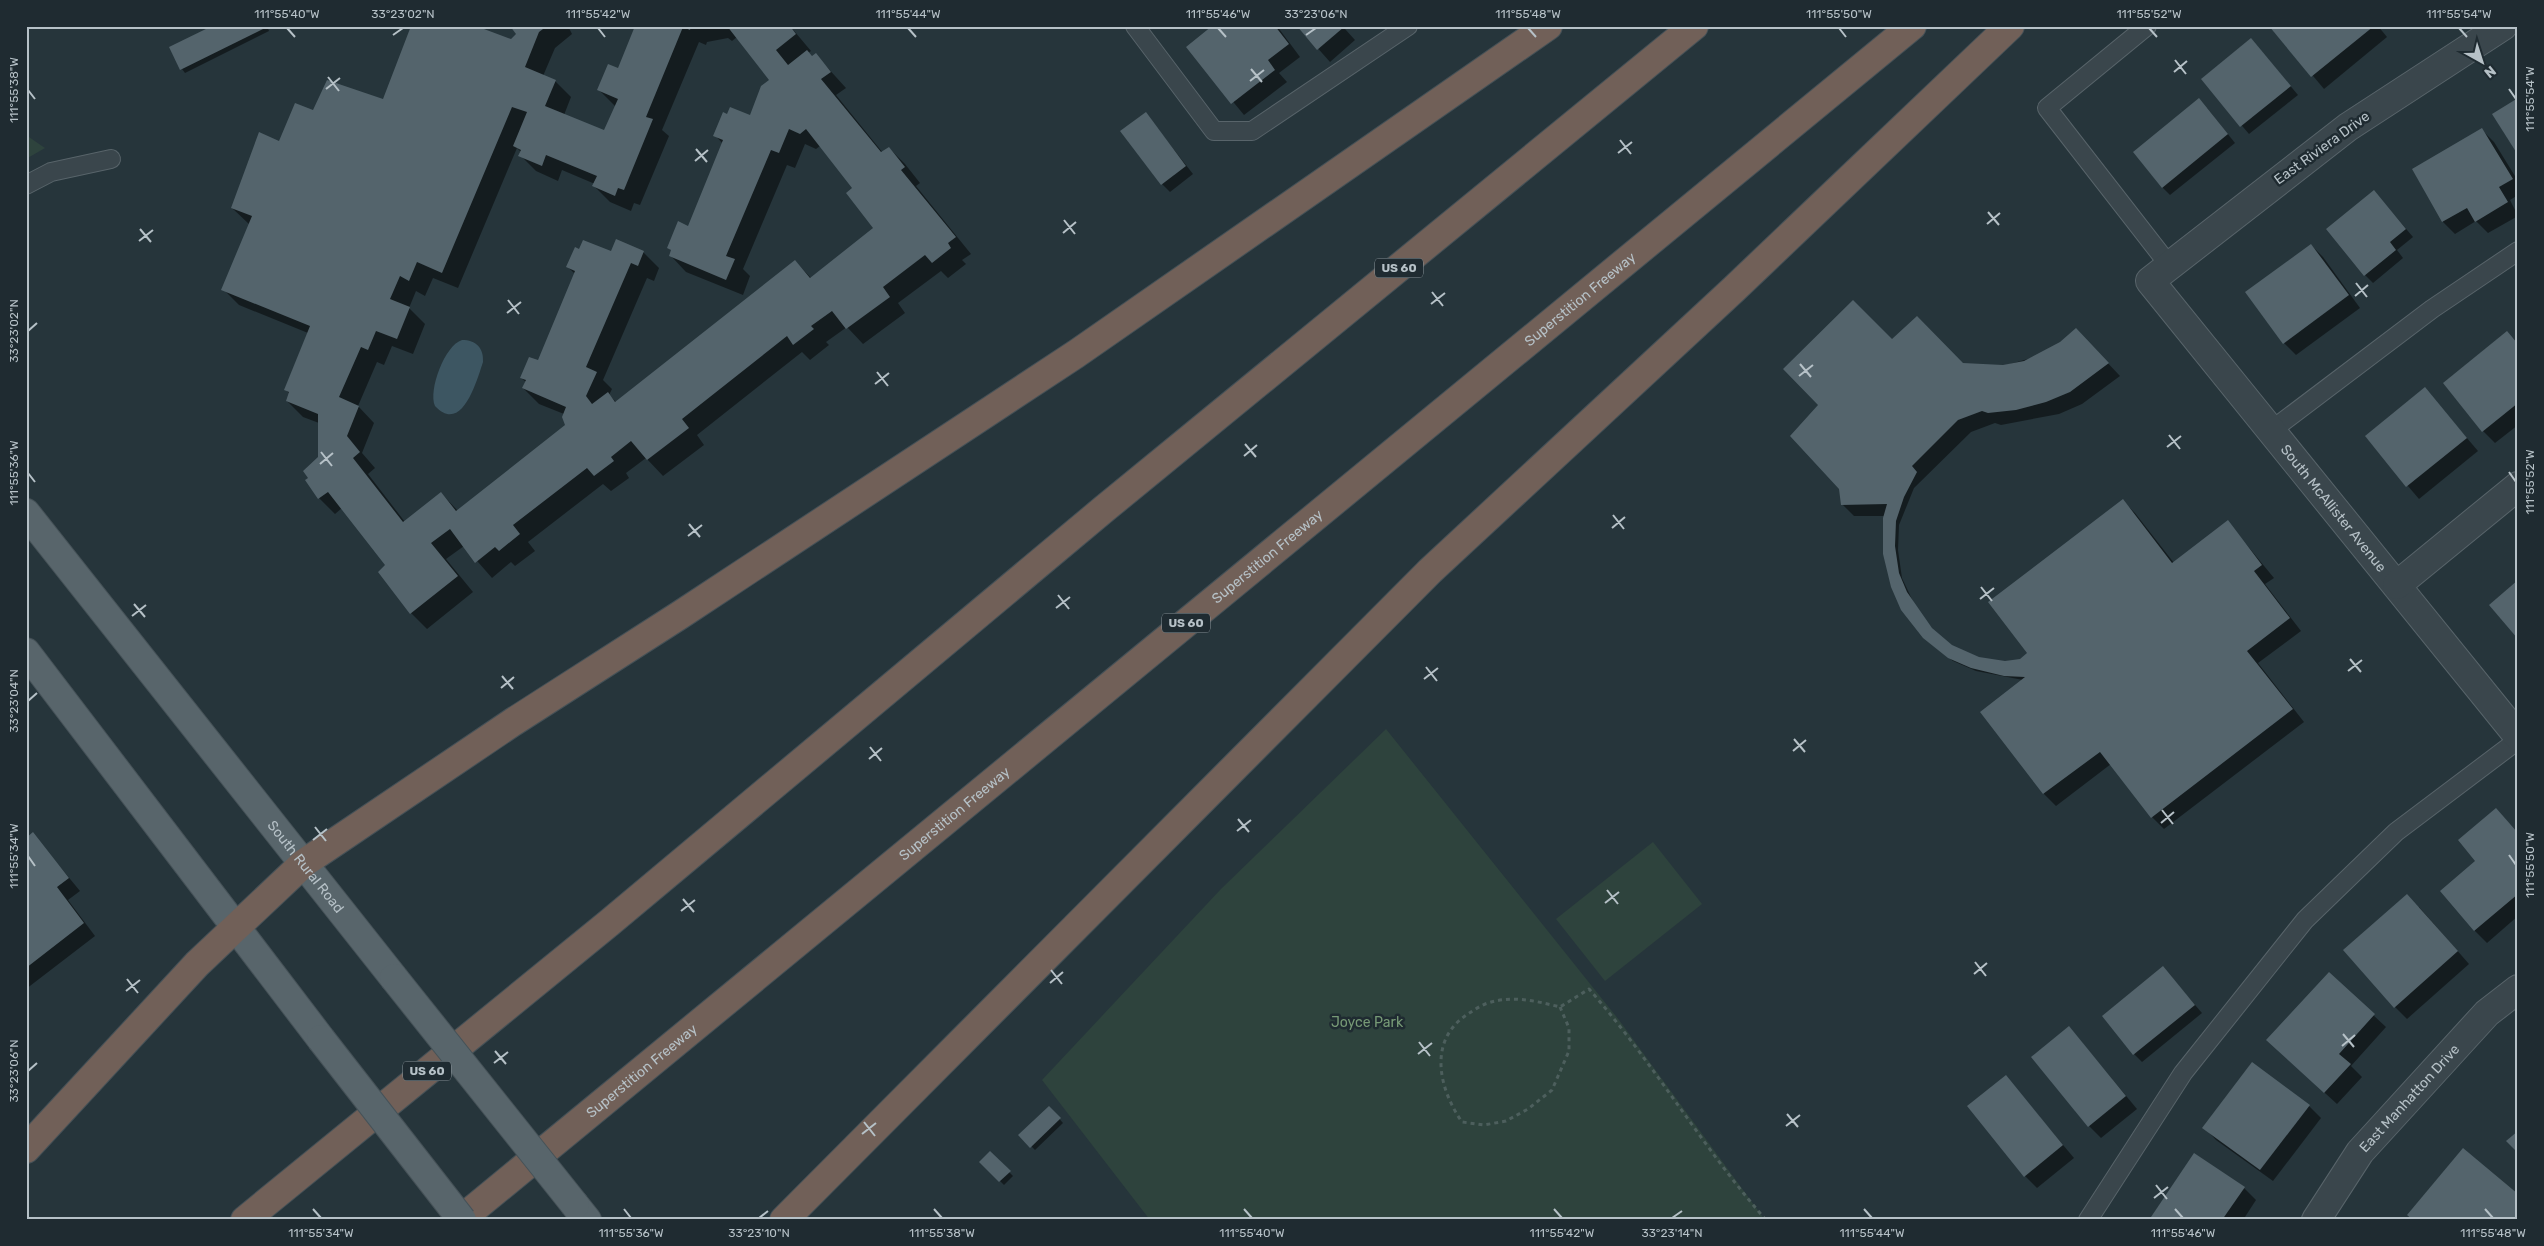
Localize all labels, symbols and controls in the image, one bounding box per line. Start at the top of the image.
text: 111°55'40"W [254,7,320,21]
text: 33°23'02"N [371,7,435,21]
text: 111°55'42"W [566,7,631,21]
text: 111°55'44"W [875,7,941,21]
text: 111°55'46"W [1186,7,1251,21]
text: 33°23'06"N [1284,7,1348,21]
text: 111°55'48"W [1495,7,1561,21]
text: 111°55'50"W [1806,7,1872,21]
text: 111°55'52"W [2116,7,2182,21]
text: 111°55'54"W [2426,7,2492,21]
north arrow [2456,38,2506,88]
text: 111°55'38"W [7,57,21,123]
text: N [2481,62,2499,81]
text: 111°55'54"W [2523,66,2537,132]
street label: East Riviera Drive [2271,108,2373,188]
street label: Superstition Freeway [1521,248,1639,350]
road number: US 60 [1375,258,1423,278]
text: 33°23'02"N [7,299,21,363]
text: 111°55'36"W [7,440,21,506]
street label: South McAllister Avenue [2277,441,2390,575]
text: 111°55'52"W [2523,449,2537,515]
street label: Superstition Freeway [1208,506,1326,607]
road number: US 60 [1162,614,1210,632]
text: 33°23'04"N [7,669,21,733]
street label: Superstition Freeway [895,763,1013,864]
street label: South Rural Road [264,817,348,916]
text: 111°55'34"W [7,823,21,889]
text: 111°55'50"W [2523,832,2537,898]
park label: Joyce Park [1331,1014,1404,1031]
street label: Superstition Freeway [583,1020,701,1121]
text: 33°23'06"N [7,1039,21,1103]
street label: East Manhatton Drive [2356,1040,2463,1156]
road number: US 60 [403,1062,451,1080]
text: 111°55'34"W [288,1226,354,1240]
text: 111°55'36"W [598,1226,664,1240]
text: 33°23'10"N [728,1226,790,1240]
text: 111°55'38"W [909,1226,975,1240]
text: 111°55'40"W [1219,1226,1285,1240]
text: 111°55'42"W [1530,1226,1595,1240]
text: 33°23'14"N [1641,1226,1703,1240]
text: 111°55'44"W [1839,1226,1905,1240]
text: 111°55'46"W [2151,1226,2216,1240]
text: 111°55'48"W [2460,1226,2526,1240]

